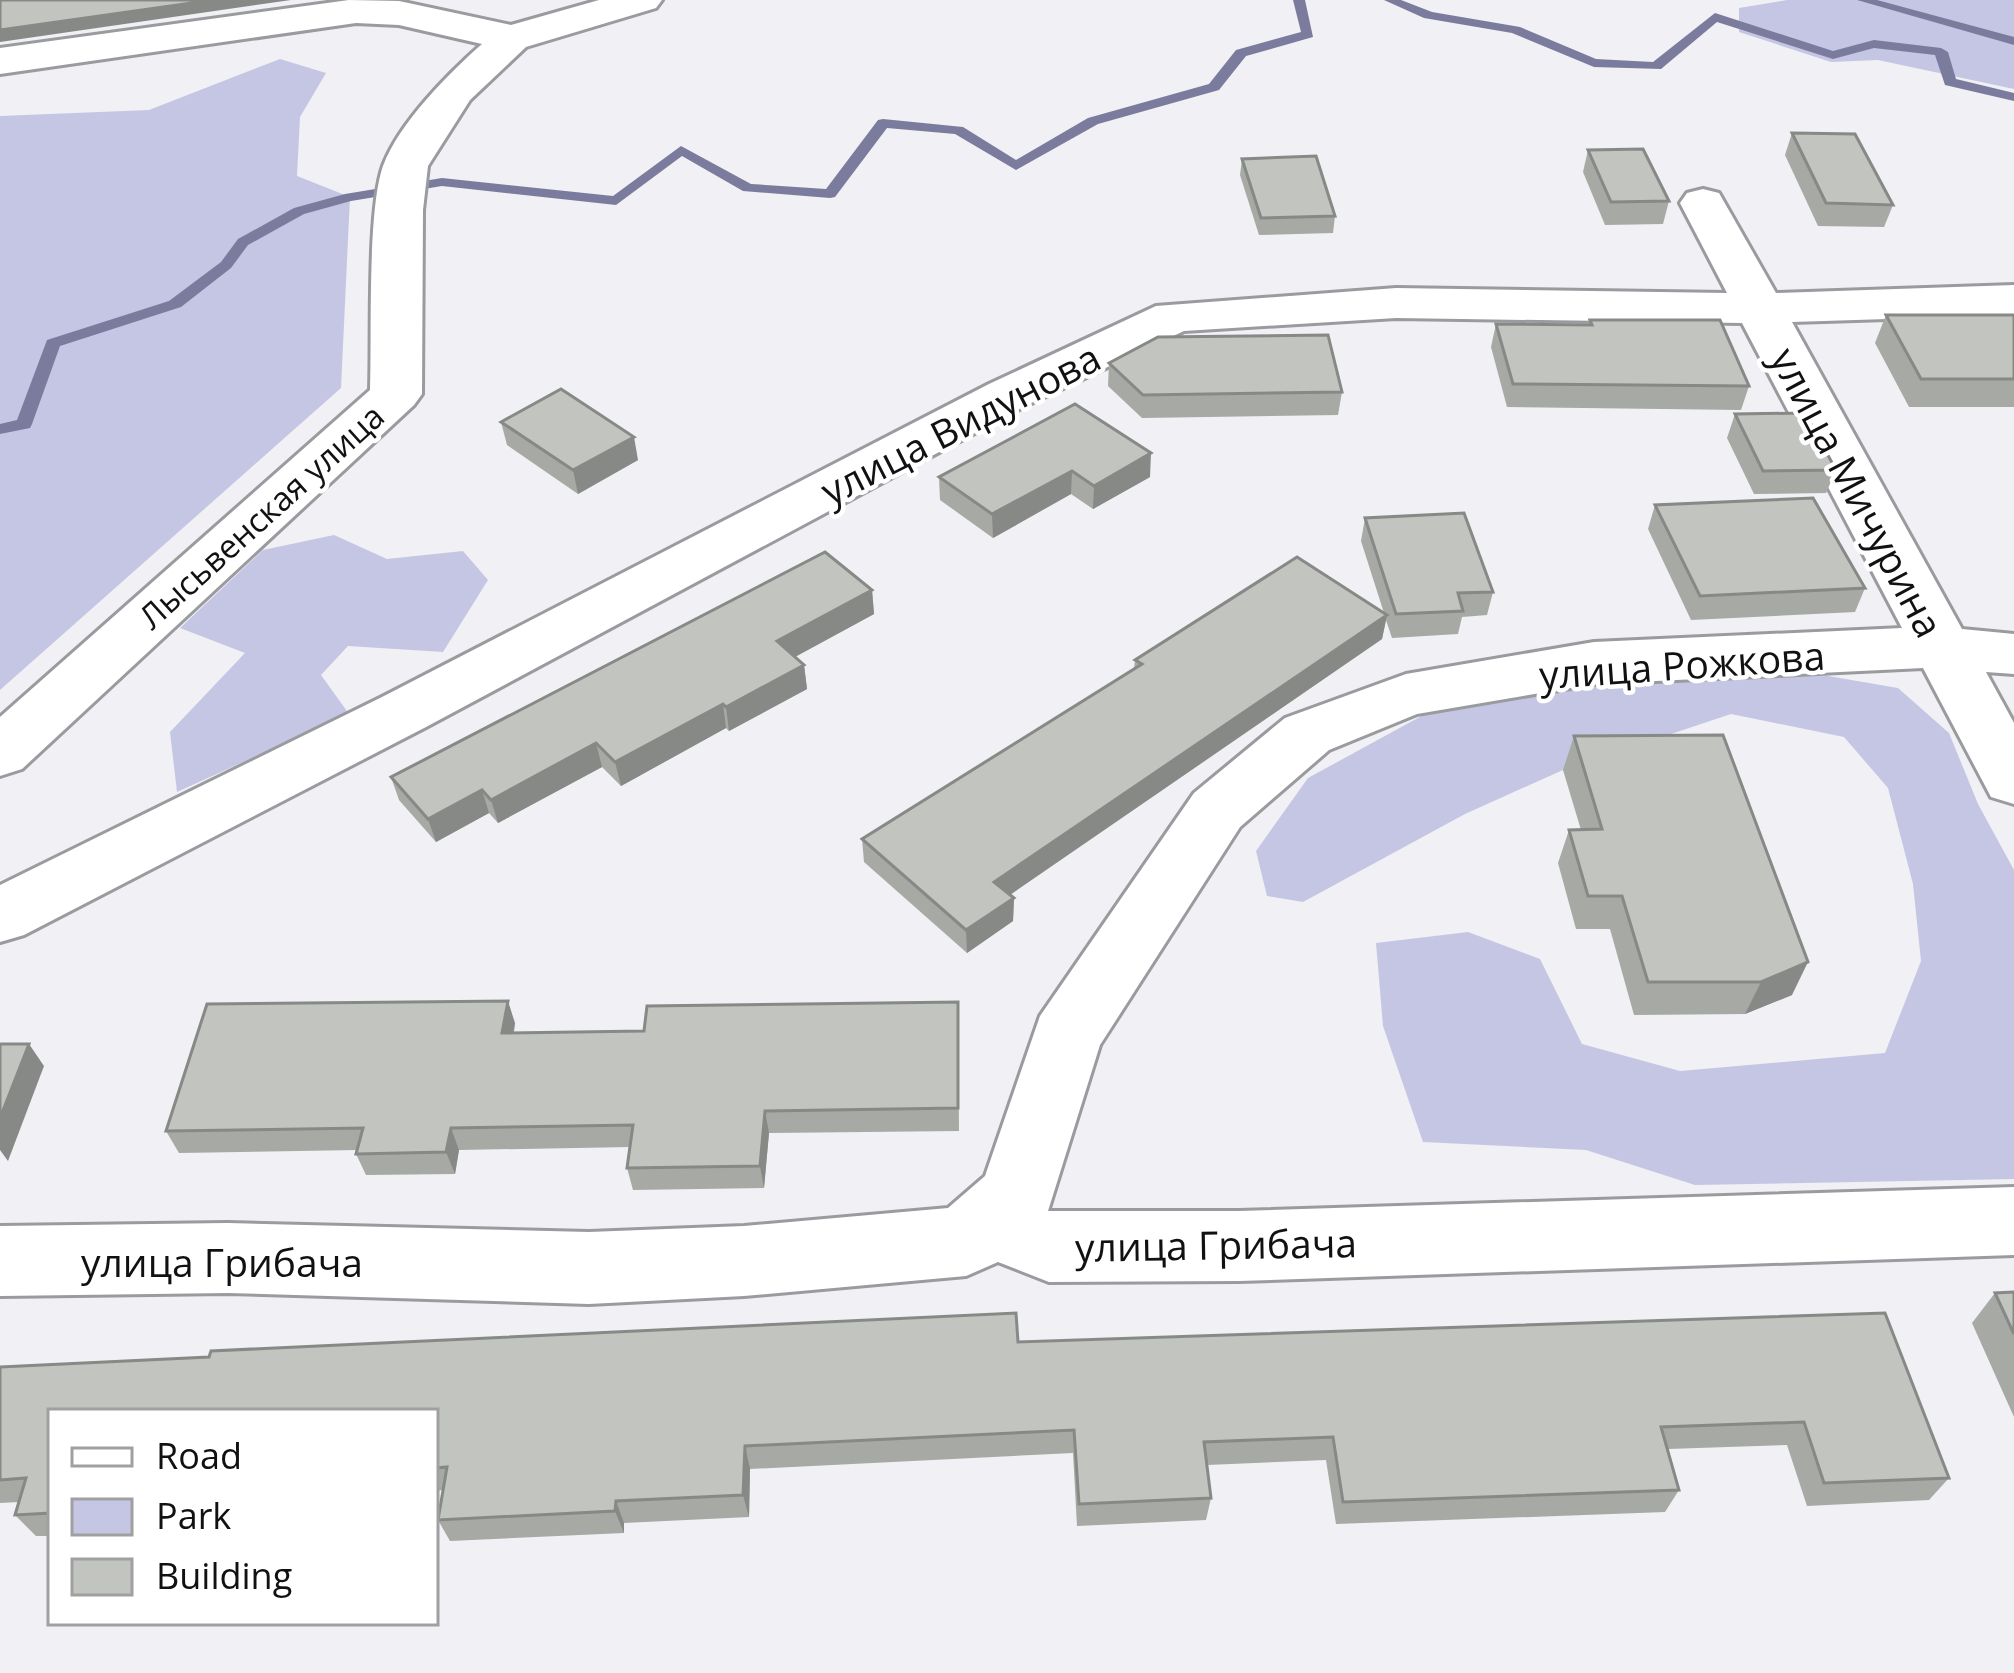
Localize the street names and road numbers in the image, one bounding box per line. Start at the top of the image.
street label: улица Видунова [811,330,1109,516]
street label: улица Мичурина [1759,338,1957,646]
street label: Лысьвенская улица [129,394,393,638]
street label: улица Рожкова [1537,628,1827,700]
street label: улица Грибача [1075,1215,1357,1273]
street label: улица Грибача [81,1235,363,1288]

